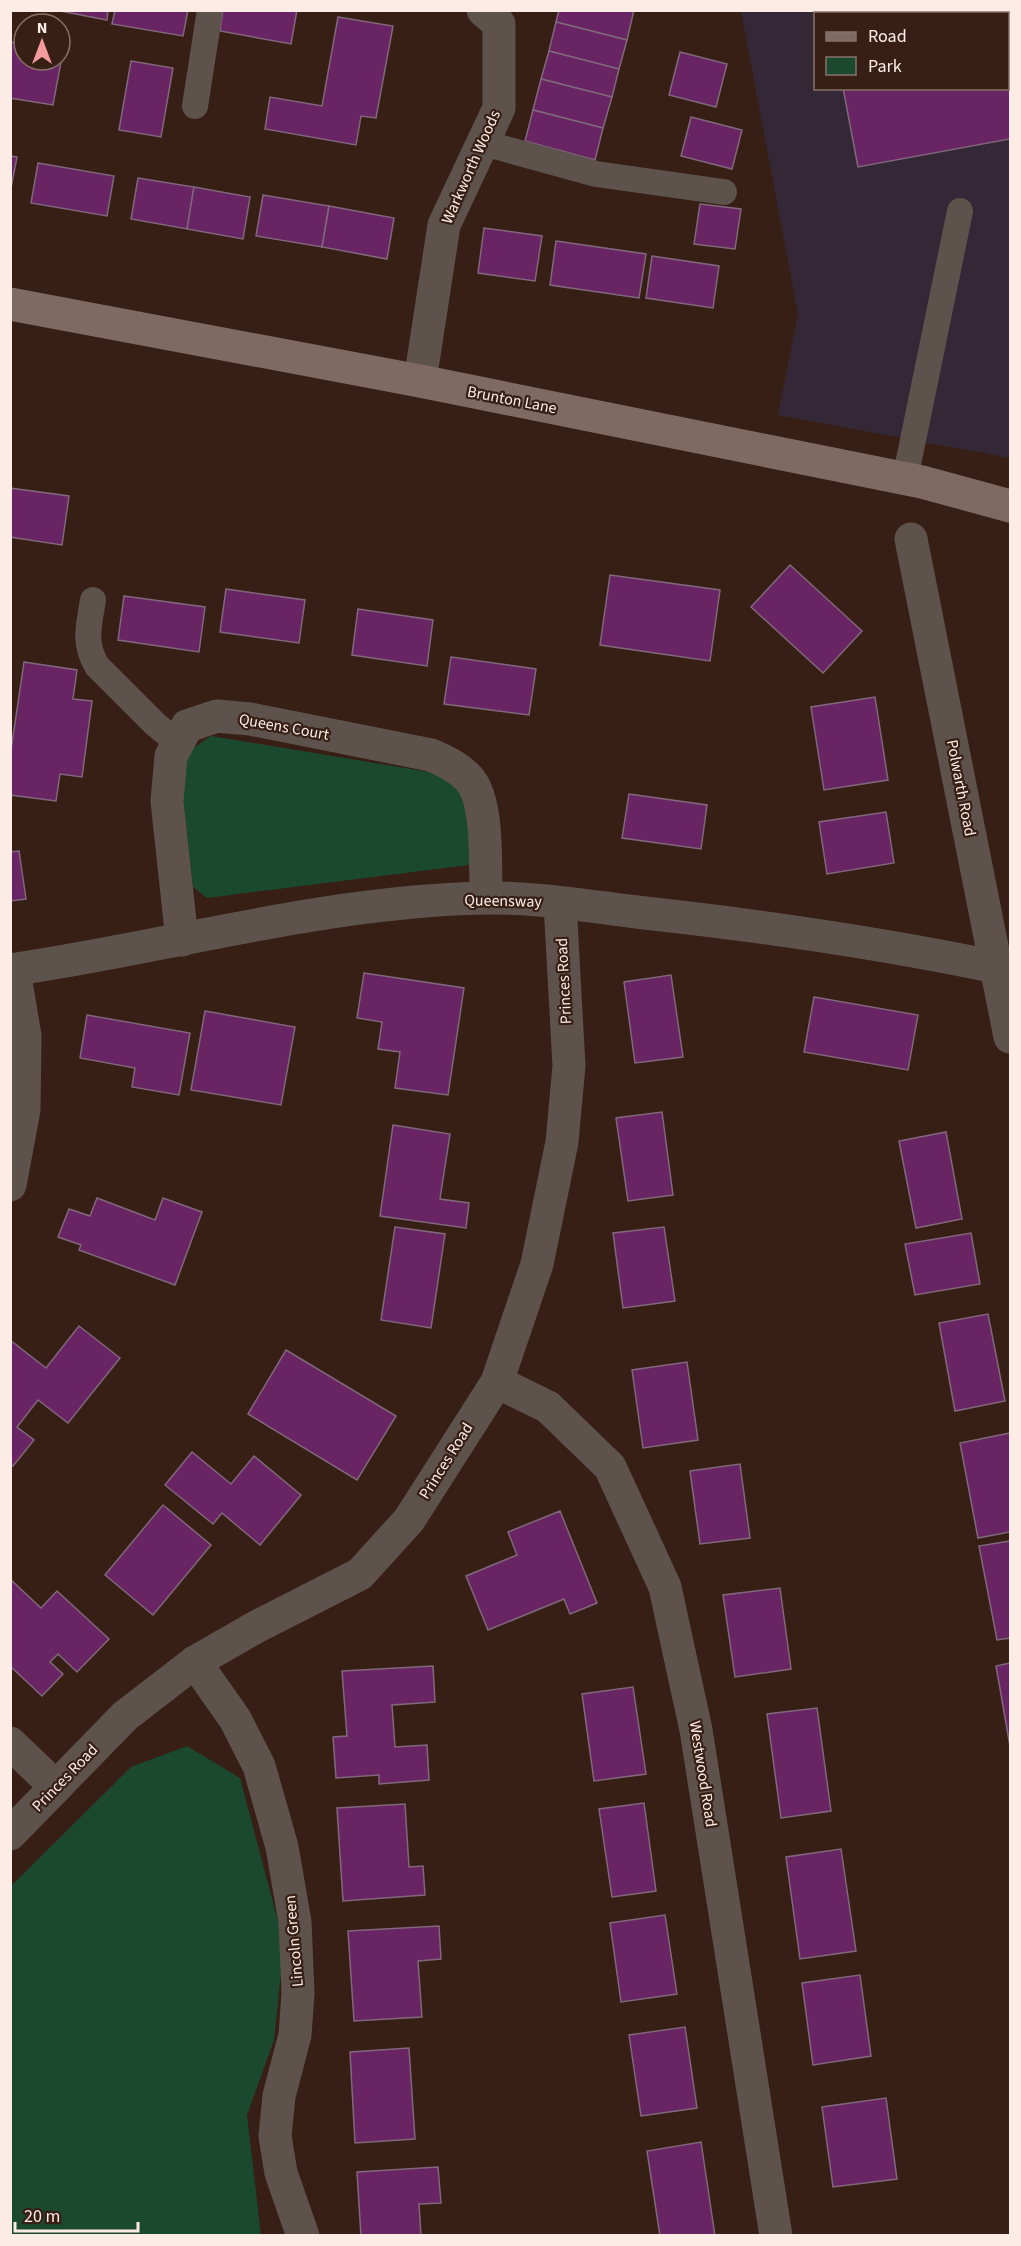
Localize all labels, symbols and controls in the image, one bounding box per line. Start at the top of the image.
north arrow [12,12,72,72]
legend [814,12,1009,90]
text: N [37,17,47,39]
text: Road [868,24,907,49]
text: Park [868,54,902,79]
street label: Warkworth Woods [436,106,506,227]
street label: Brunton Lane [465,381,559,419]
street label: Queens Court [237,708,331,746]
street label: Polwarth Road [941,738,981,838]
street label: Queensway [464,889,542,913]
street label: Princes Road [551,937,577,1025]
street label: Princes Road [414,1419,478,1503]
street label: Westwood Road [684,1719,722,1829]
street label: Princes Road [27,1739,103,1817]
street label: Lincoln Green [279,1894,309,1988]
scale bar [15,2195,138,2233]
text: 20 m [24,2204,60,2229]

